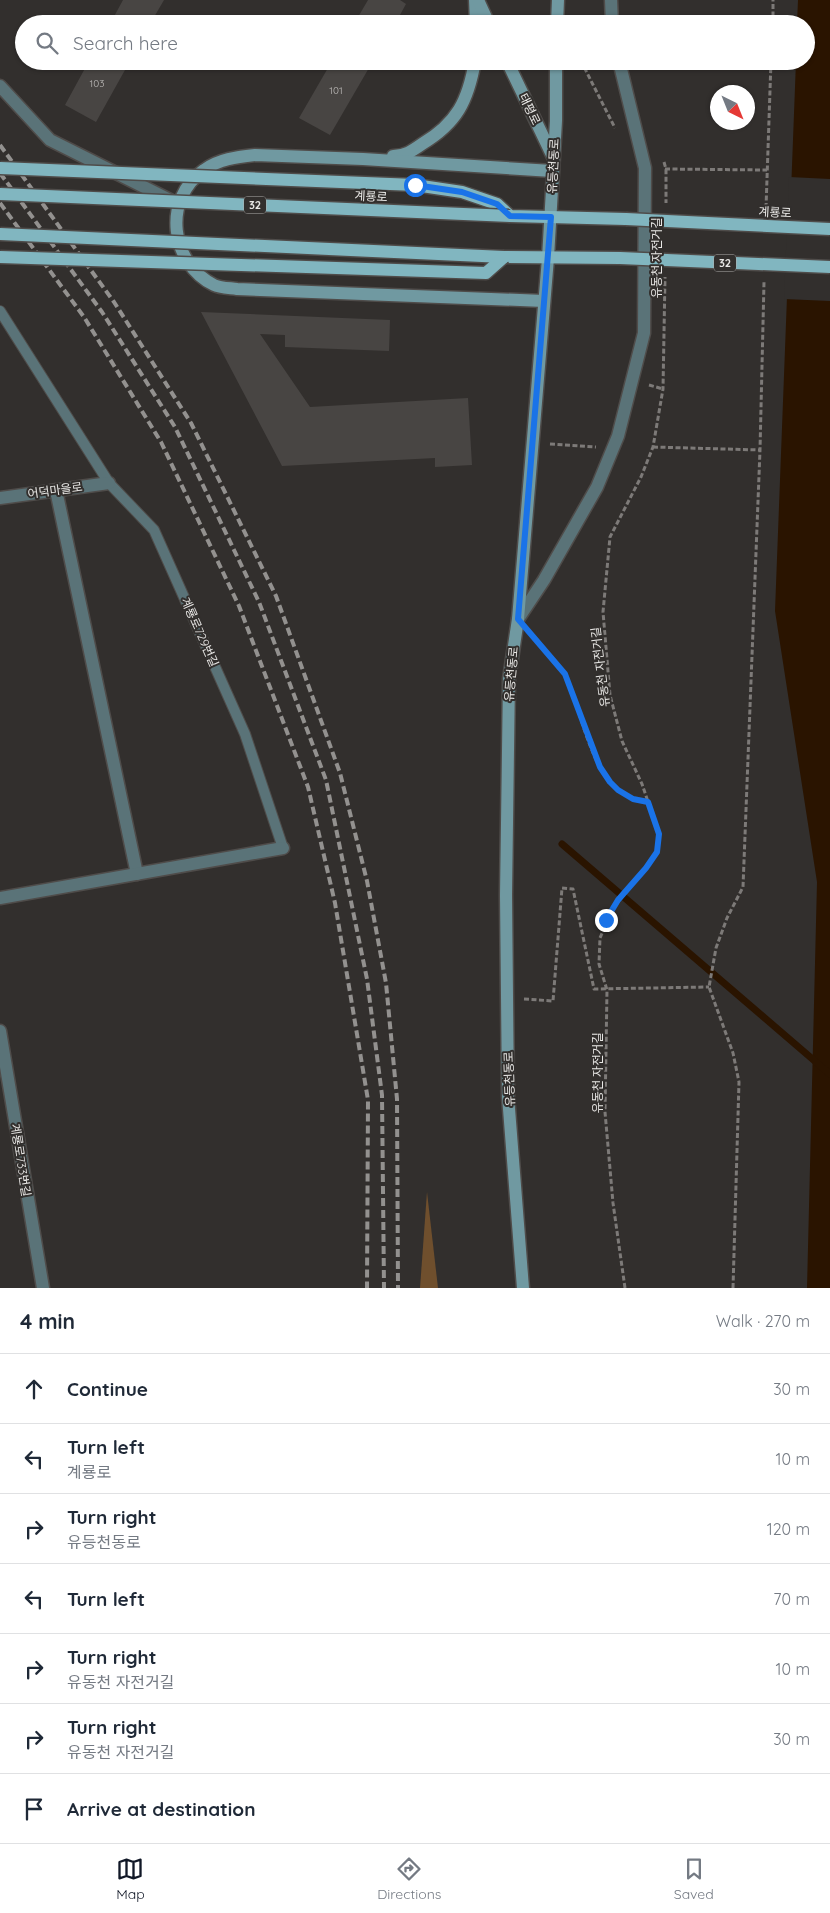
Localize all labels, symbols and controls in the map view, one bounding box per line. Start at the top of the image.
search box [15,15,815,70]
icon: search [33,29,61,57]
text: Search here [73,31,178,55]
house number: 103 [90,77,104,90]
house number: 101 [329,84,343,97]
north arrow [710,85,755,130]
street label: 태평로 [516,91,544,127]
street label: 유등천동로 [544,138,562,194]
route start [404,174,427,197]
street label: 계룡로 [354,188,388,204]
road number: 32 [244,196,266,214]
street label: 계룡로 [758,204,792,220]
street label: 유동천 자전거길 [649,218,664,298]
road number: 32 [714,254,736,272]
street label: 어덕마을로 [27,479,83,501]
street label: 계룡로729번길 [178,595,222,669]
street label: 유동천 자전거길 [588,626,612,708]
street label: 유등천동로 [501,646,521,702]
route end [595,909,618,932]
street label: 유동천 자전거길 [590,1033,605,1113]
street label: 유등천동로 [501,1051,517,1107]
street label: 계룡로733번길 [8,1122,34,1198]
text: 4 min [20,1308,75,1334]
text: Walk · 270 m [716,1311,810,1331]
icon: ahead [20,1375,48,1403]
text: Continue [67,1377,148,1401]
text: 30 m [773,1379,810,1399]
text: Turn left [67,1435,145,1459]
icon: left [20,1445,48,1473]
text: 10 m [776,1449,810,1469]
text: 계룡로 [67,1462,111,1482]
text: Turn right [67,1505,156,1529]
icon: right [20,1515,48,1543]
text: 120 m [767,1519,810,1539]
text: 유등천동로 [67,1532,141,1552]
icon: left [20,1585,48,1613]
text: Turn left [67,1587,145,1611]
text: 70 m [773,1589,810,1609]
text: Turn right [67,1645,156,1669]
icon: right [20,1655,48,1683]
text: 10 m [776,1659,810,1679]
text: 유동천 자전거길 [67,1672,174,1692]
text: Turn right [67,1715,156,1739]
icon: right [20,1725,48,1753]
text: 30 m [773,1729,810,1749]
text: 유동천 자전거길 [67,1742,174,1762]
icon: arrive [20,1795,48,1823]
text: Arrive at destination [67,1797,256,1821]
tab: Map [116,1855,145,1903]
tab: Directions [377,1855,441,1903]
tab: Saved [674,1855,714,1903]

